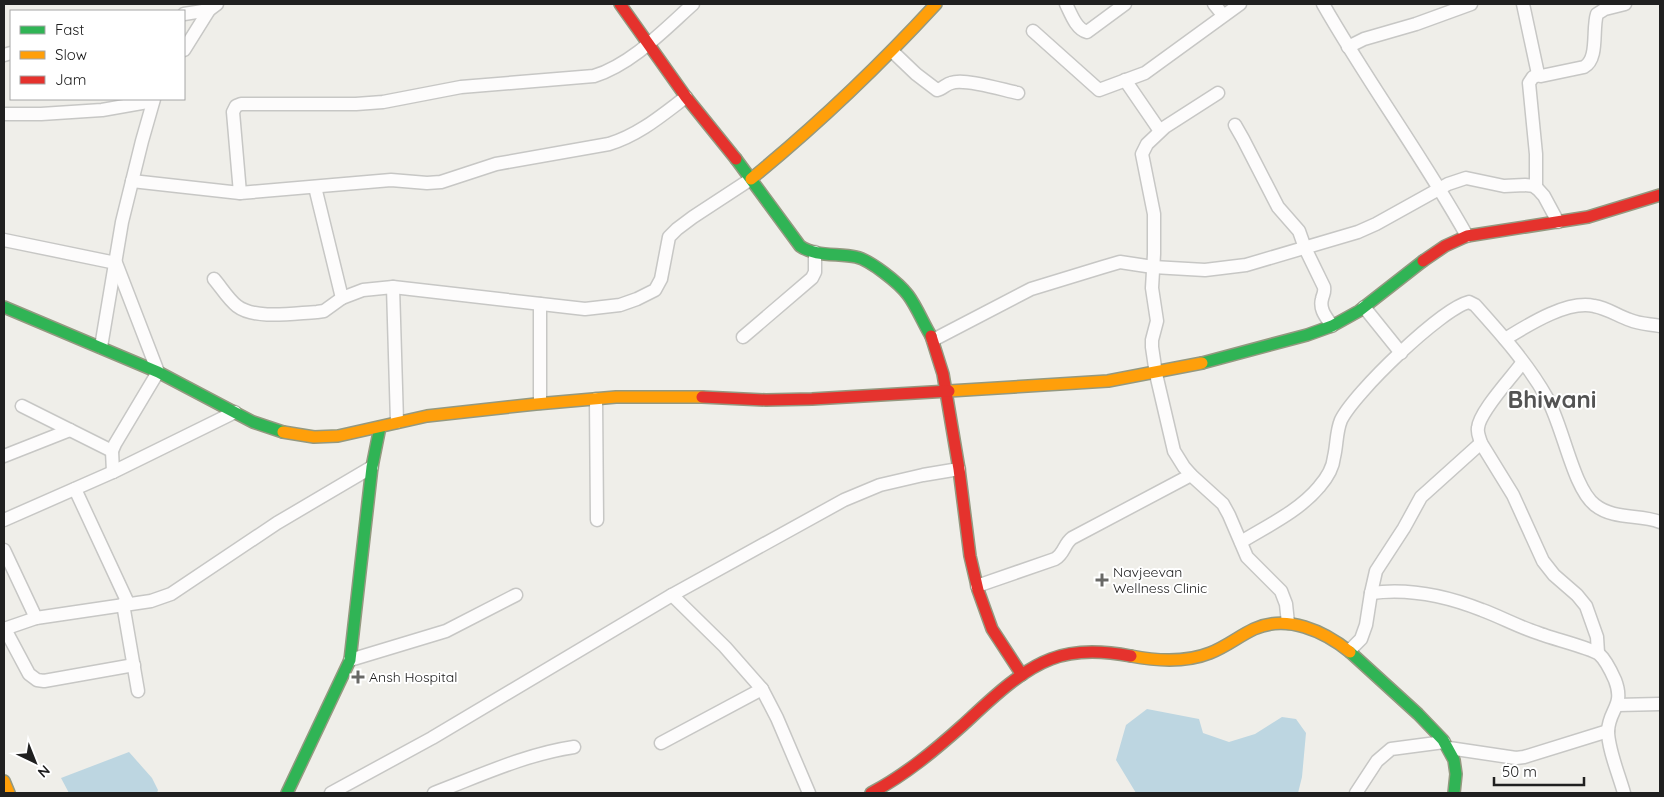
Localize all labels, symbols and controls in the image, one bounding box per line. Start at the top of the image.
legend [10,10,185,100]
text: Fast [55,20,84,39]
text: Slow [55,45,87,64]
text: Jam [55,70,86,89]
district label: Bhiwani [1508,384,1596,414]
place label: Navjeevan Wellness Clinic [1113,563,1207,597]
marker: Navjeevan Wellness Clinic [1095,573,1109,587]
place label: Ansh Hospital [369,668,458,686]
marker: Ansh Hospital [351,670,365,684]
north arrow [10,737,60,787]
scale bar [1494,754,1584,786]
text: N [34,761,54,782]
text: 50 m [1502,762,1537,781]

